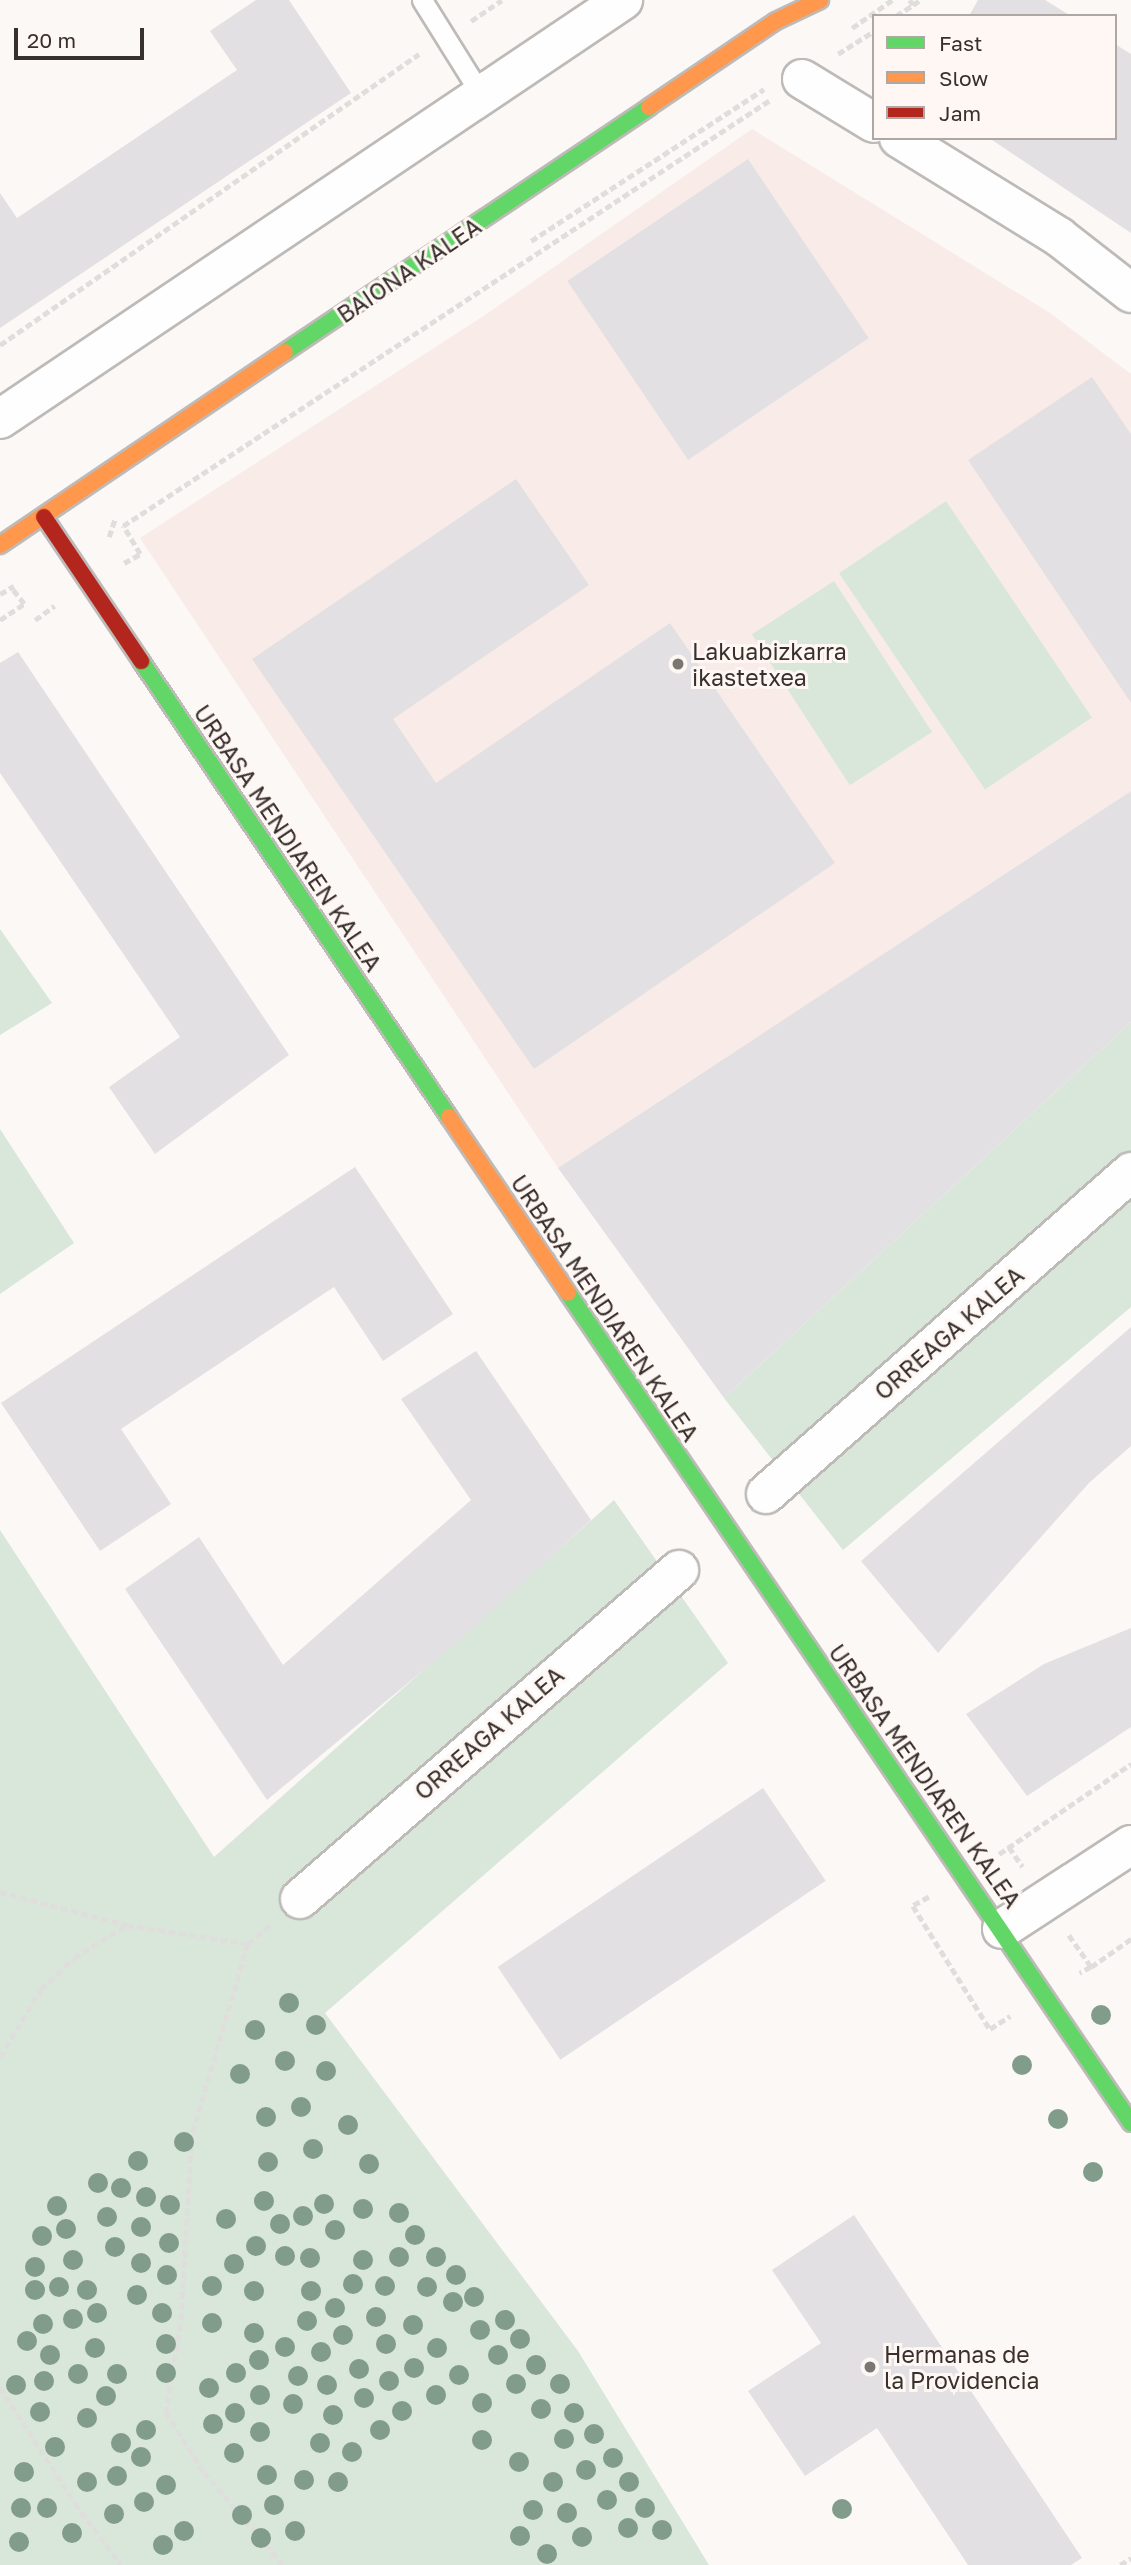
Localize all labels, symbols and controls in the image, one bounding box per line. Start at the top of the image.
scale bar [18,14,147,58]
legend [872,14,1117,140]
text: 20 m [27,27,76,53]
text: Fast [939,30,982,56]
text: Slow [939,65,988,91]
text: Jam [939,100,981,126]
street label: BAIONA KALEA [332,212,486,328]
place label: Lakuabizkarra ikastetxea [692,637,847,691]
marker: Lakuabizkarra ikastetxea [670,656,686,672]
street label: URBASA MENDIAREN KALEA [188,700,388,976]
street label: URBASA MENDIAREN KALEA [505,1170,705,1446]
street label: ORREAGA KALEA [869,1261,1029,1405]
street label: URBASA MENDIAREN KALEA [823,1639,1027,1913]
street label: ORREAGA KALEA [409,1661,569,1805]
place label: Hermanas de la Providencia [884,2340,1040,2394]
marker: Hermanas de la Providencia [862,2359,878,2375]

